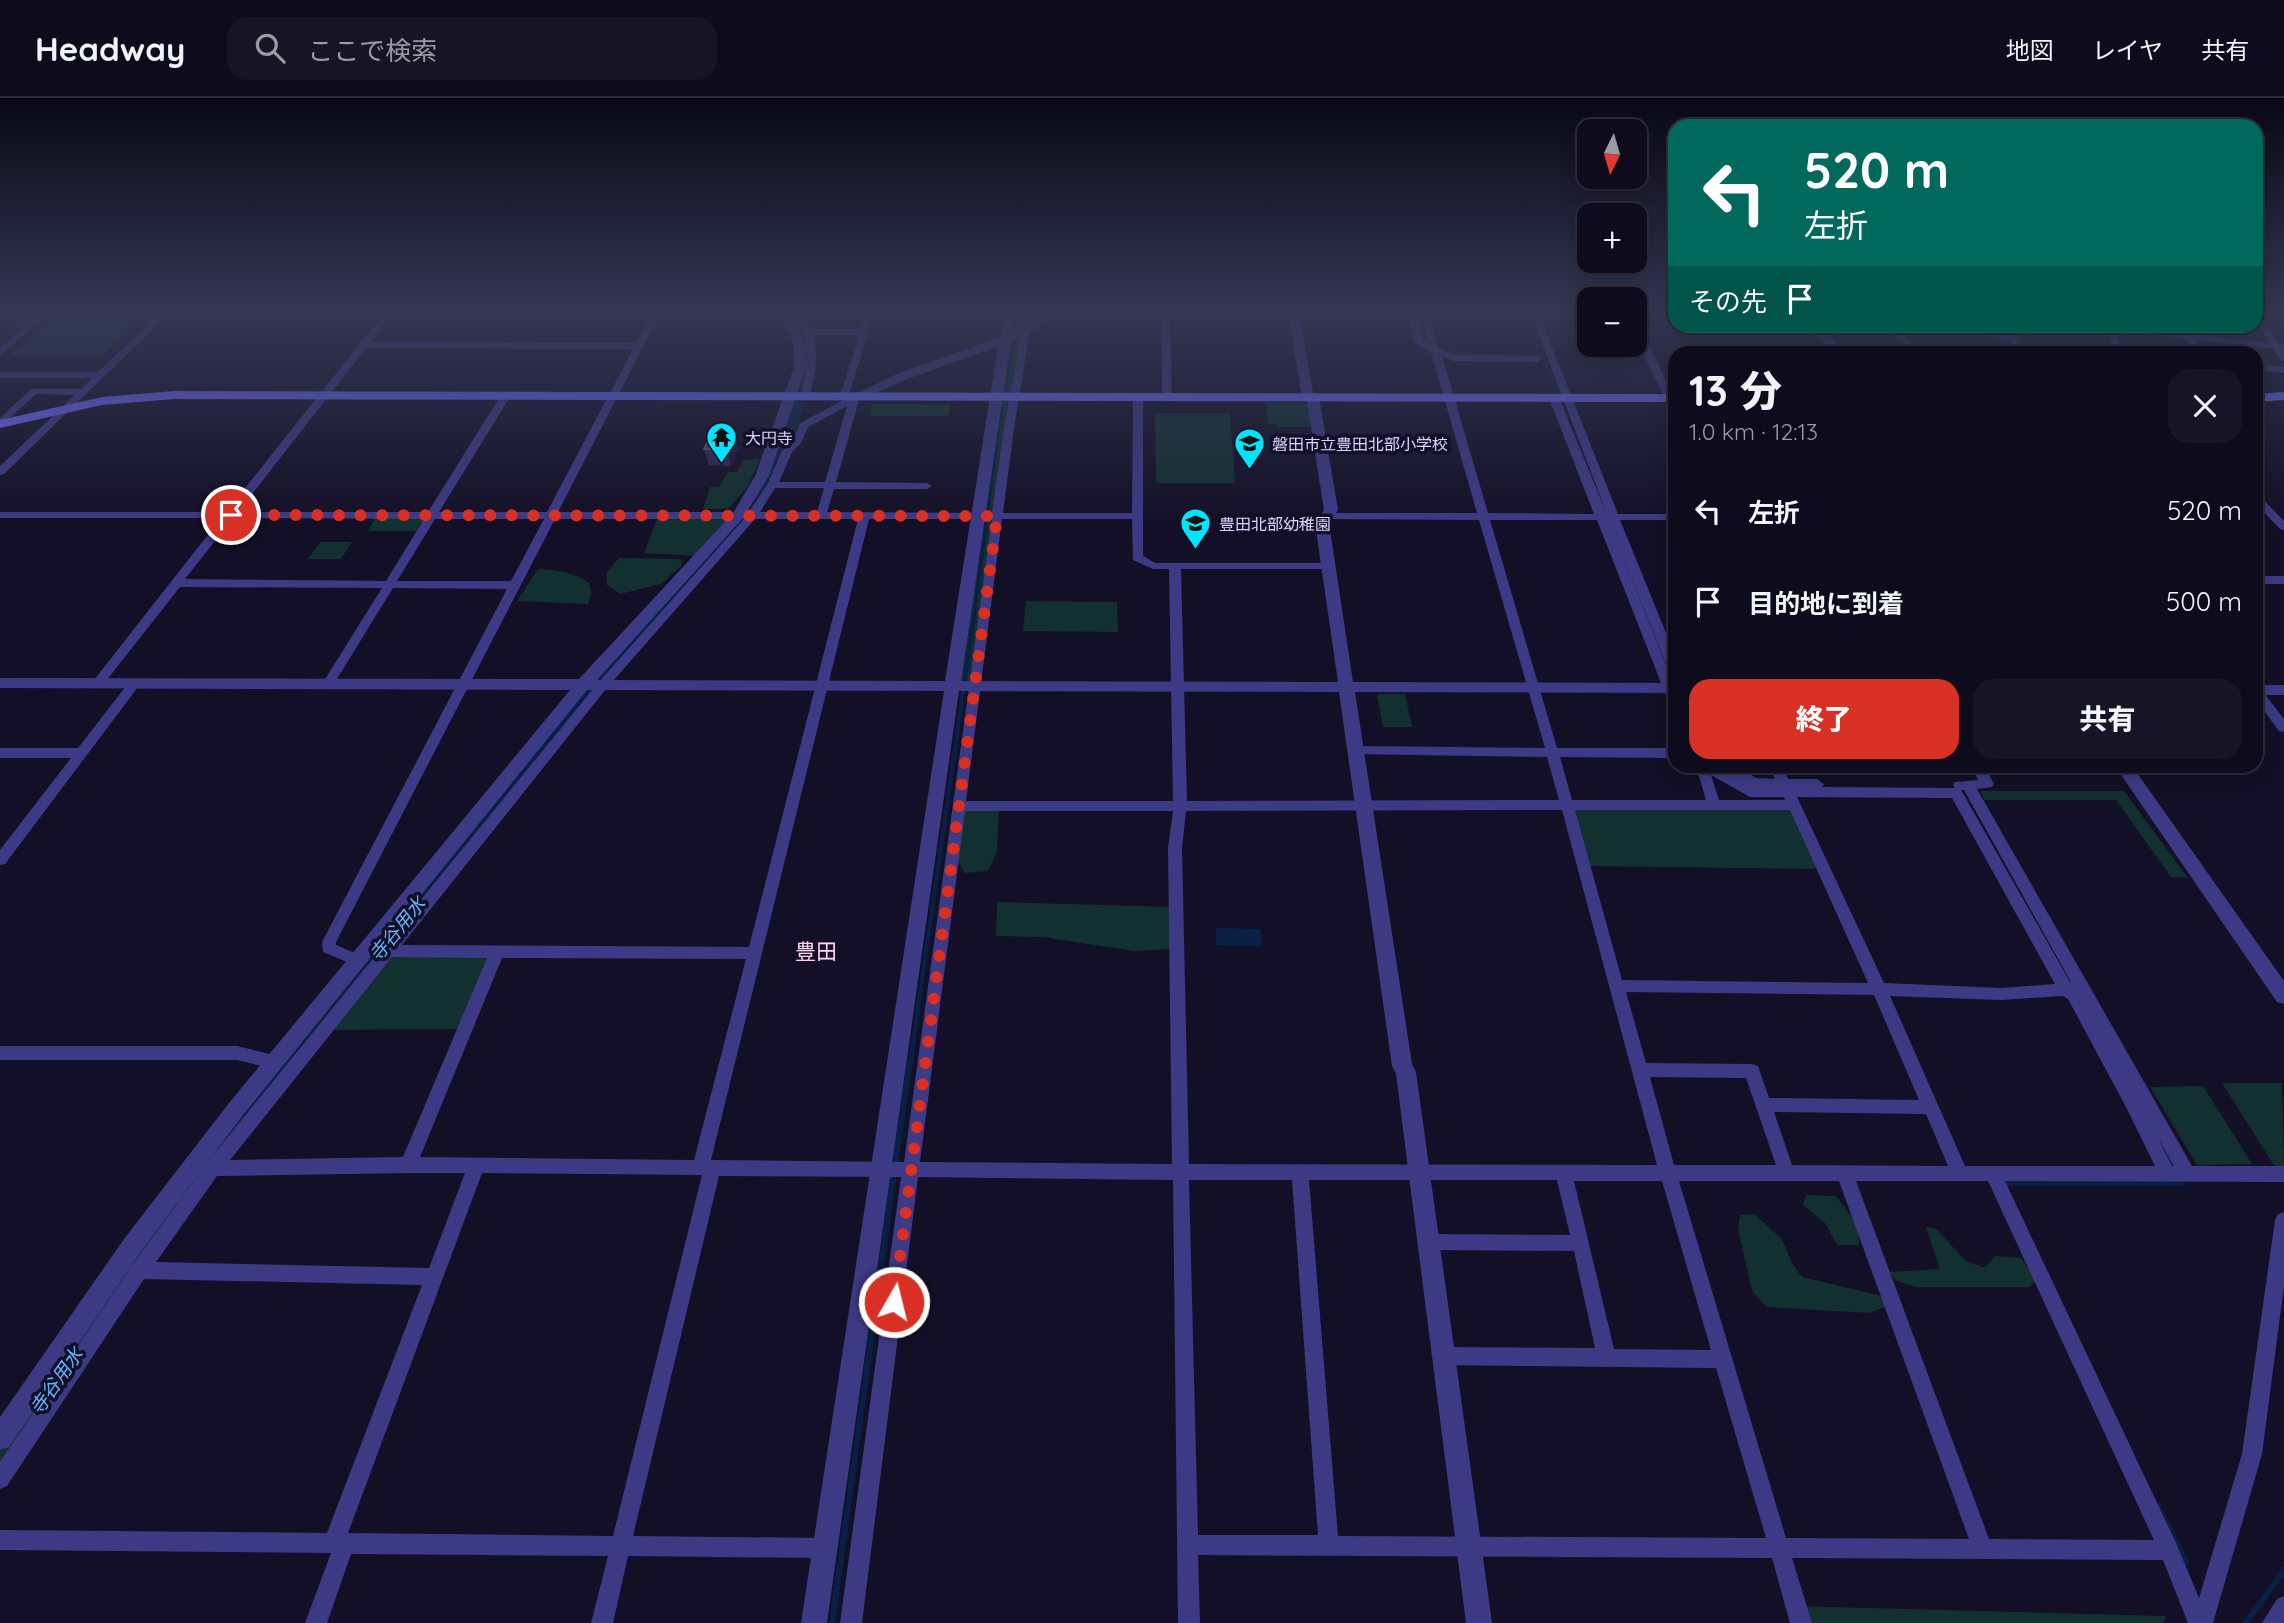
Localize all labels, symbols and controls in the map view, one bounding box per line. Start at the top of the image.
search box [227,17,717,80]
text: Headway [35,28,185,69]
icon: search [251,29,289,67]
text: ここで検索 [307,34,437,67]
text: 地図 [2006,35,2054,65]
text: レイヤ [2092,35,2163,65]
text: 共有 [2201,35,2249,65]
north arrow [1577,119,1647,189]
map controls [1577,119,1647,357]
text: 520 m [1804,139,1949,200]
icon: left [1689,147,1780,238]
button: + [1577,203,1647,273]
text: 左折 [1804,205,1868,245]
icon: arrive [1781,280,1819,318]
text: その先 [1689,285,1767,318]
button: − [1577,287,1647,357]
text: 13 分 [1689,364,1782,417]
button: close [2168,369,2242,443]
text: 1.0 km · 12:13 [1689,417,1818,446]
temple icon: 大円寺 [705,421,739,465]
school or university icon: 磐田市立豊田北部小学校 [1232,427,1266,471]
place label: 大円寺 [745,428,793,448]
place label: 磐田市立豊田北部小学校 [1272,434,1448,454]
pin [201,485,261,545]
icon: left [1689,492,1727,530]
text: 520 m [2167,494,2242,527]
icon: arrive [212,496,250,534]
text: 左折 [1748,496,1800,529]
school or university icon: 豊田北部幼稚園 [1179,507,1213,551]
place label: 豊田北部幼稚園 [1219,514,1331,534]
icon: arrive [1689,583,1727,621]
text: 500 m [2166,585,2242,618]
text: 目的地に到着 [1748,587,1904,620]
button: 終了 [1689,679,1959,759]
button: 共有 [1973,679,2242,759]
water label: 寺谷用水 [364,890,431,966]
district label: 豊田 [795,938,837,964]
position arrow [857,1265,931,1339]
water label: 寺谷用水 [24,1341,89,1419]

